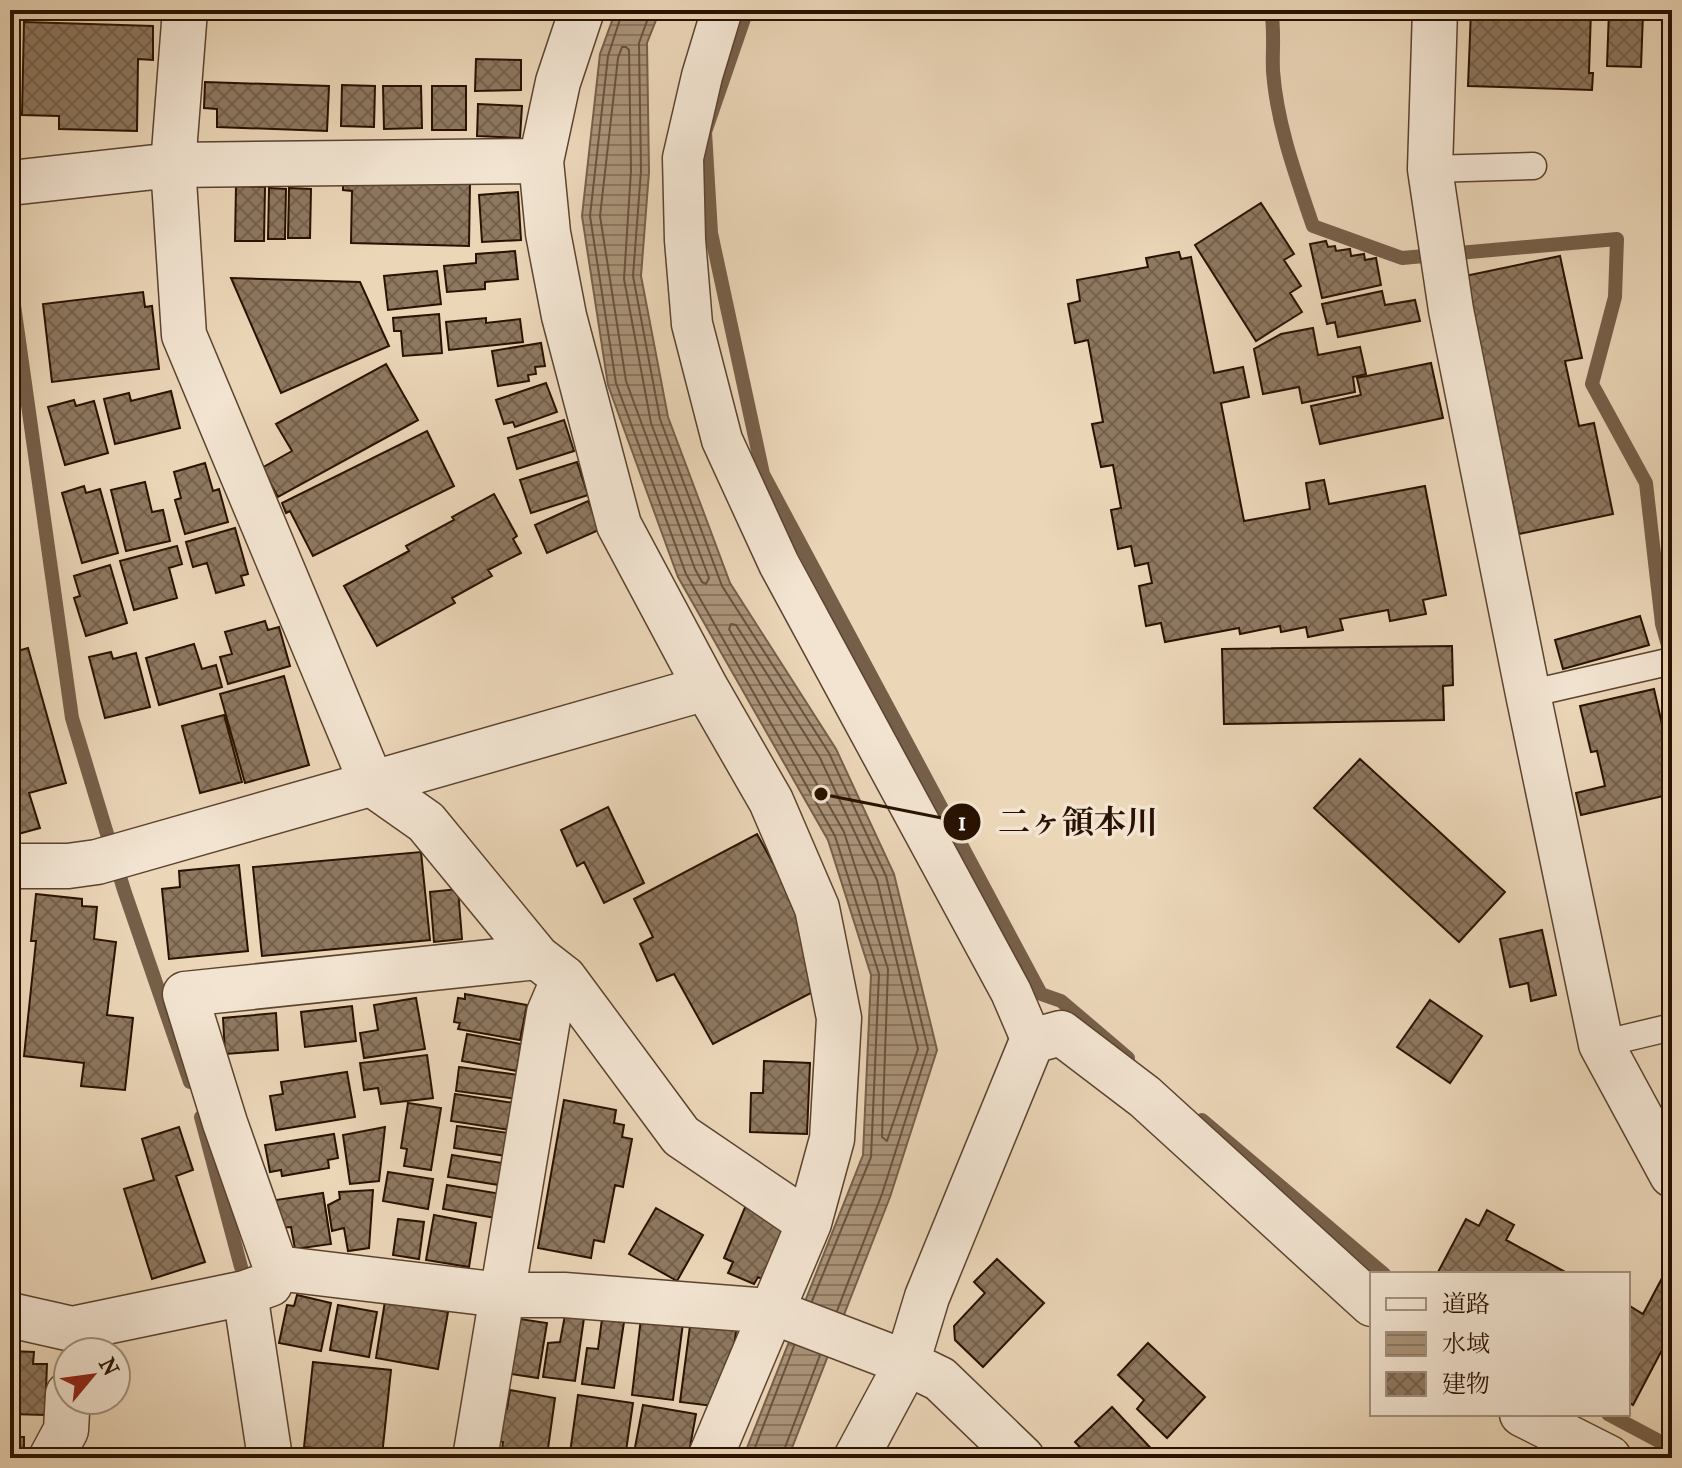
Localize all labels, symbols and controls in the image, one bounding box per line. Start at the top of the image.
callout: 二ヶ領本川 [942,794,1174,850]
text: 二ヶ領本川 [998,804,1158,841]
text: 1 [958,808,966,836]
legend [1370,1272,1630,1416]
text: 道路 [1442,1290,1490,1318]
text: 水域 [1442,1330,1490,1358]
north arrow [52,1336,132,1416]
text: N [93,1353,124,1381]
text: 建物 [1442,1370,1490,1398]

